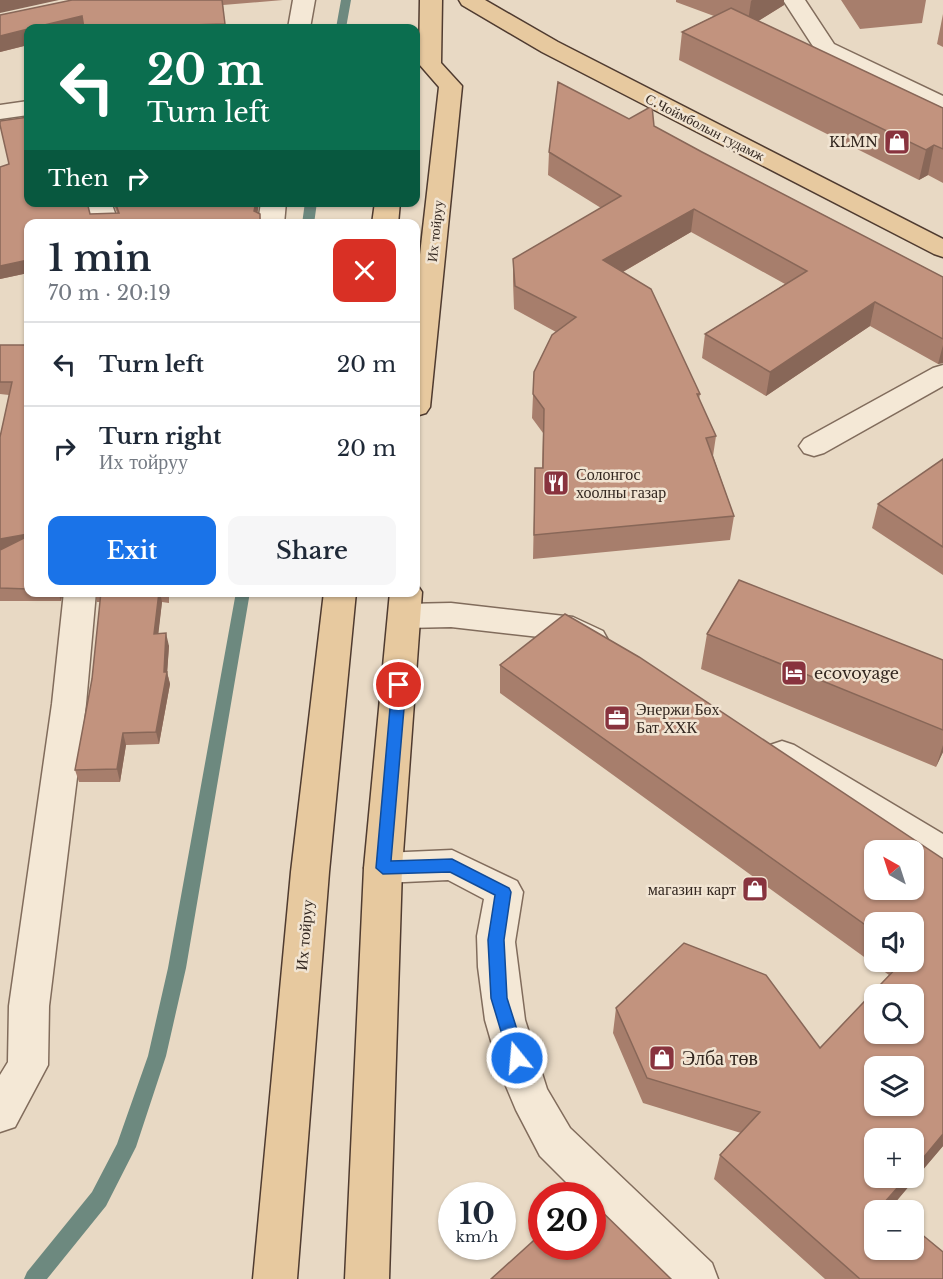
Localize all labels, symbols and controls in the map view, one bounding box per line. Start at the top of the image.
text: 20 m [147,44,264,96]
icon: left [48,48,126,126]
street label: С.Чоймболын гудамж [643,89,768,165]
text: Turn left [147,96,270,129]
shop icon: KLMN [882,127,912,157]
place label: KLMN [829,133,878,151]
icon: right [121,162,154,195]
text: Then [48,165,109,192]
street label: Их тойруу [423,199,447,263]
text: 1 min [48,236,152,281]
button: close [333,239,396,302]
text: 70 m · 20:19 [48,281,171,305]
icon: left [48,348,81,381]
text: Turn left [99,351,204,378]
text: 20 m [337,351,396,378]
text: Turn right [99,423,221,450]
icon: right [48,432,81,465]
text: 20 m [337,435,396,462]
text: Их тойруу [99,450,188,474]
place label: Солонгос хоолны газар [576,464,666,502]
restaurant icon: Солонгос хоолны газар [541,468,571,498]
button: Exit [48,516,216,585]
button: Share [228,516,396,585]
hotel icon: ecovoyage [779,658,809,688]
pin [373,659,424,710]
place label: ecovoyage [814,663,899,683]
icon: arrive [382,668,415,701]
place label: Энержи Бөх Бат ХХК [636,699,720,737]
office icon: Энержи Бөх Бат ХХК [602,703,632,733]
north arrow [864,840,924,900]
map controls [864,840,924,1260]
shop icon: магазин карт [740,874,770,904]
place label: магазин карт [648,879,736,899]
street label: Их тойруу [291,899,317,971]
button: sound [864,912,924,972]
button: search [864,984,924,1044]
position arrow [485,1026,549,1090]
shop icon: Элба төв [647,1043,677,1073]
place label: Элба төв [682,1046,758,1070]
button: layers [864,1056,924,1116]
button: + [864,1128,924,1188]
speed limit sign: 20 [528,1182,606,1260]
text: 10 [459,1195,495,1232]
button: − [864,1200,924,1260]
text: km/h [456,1227,498,1246]

